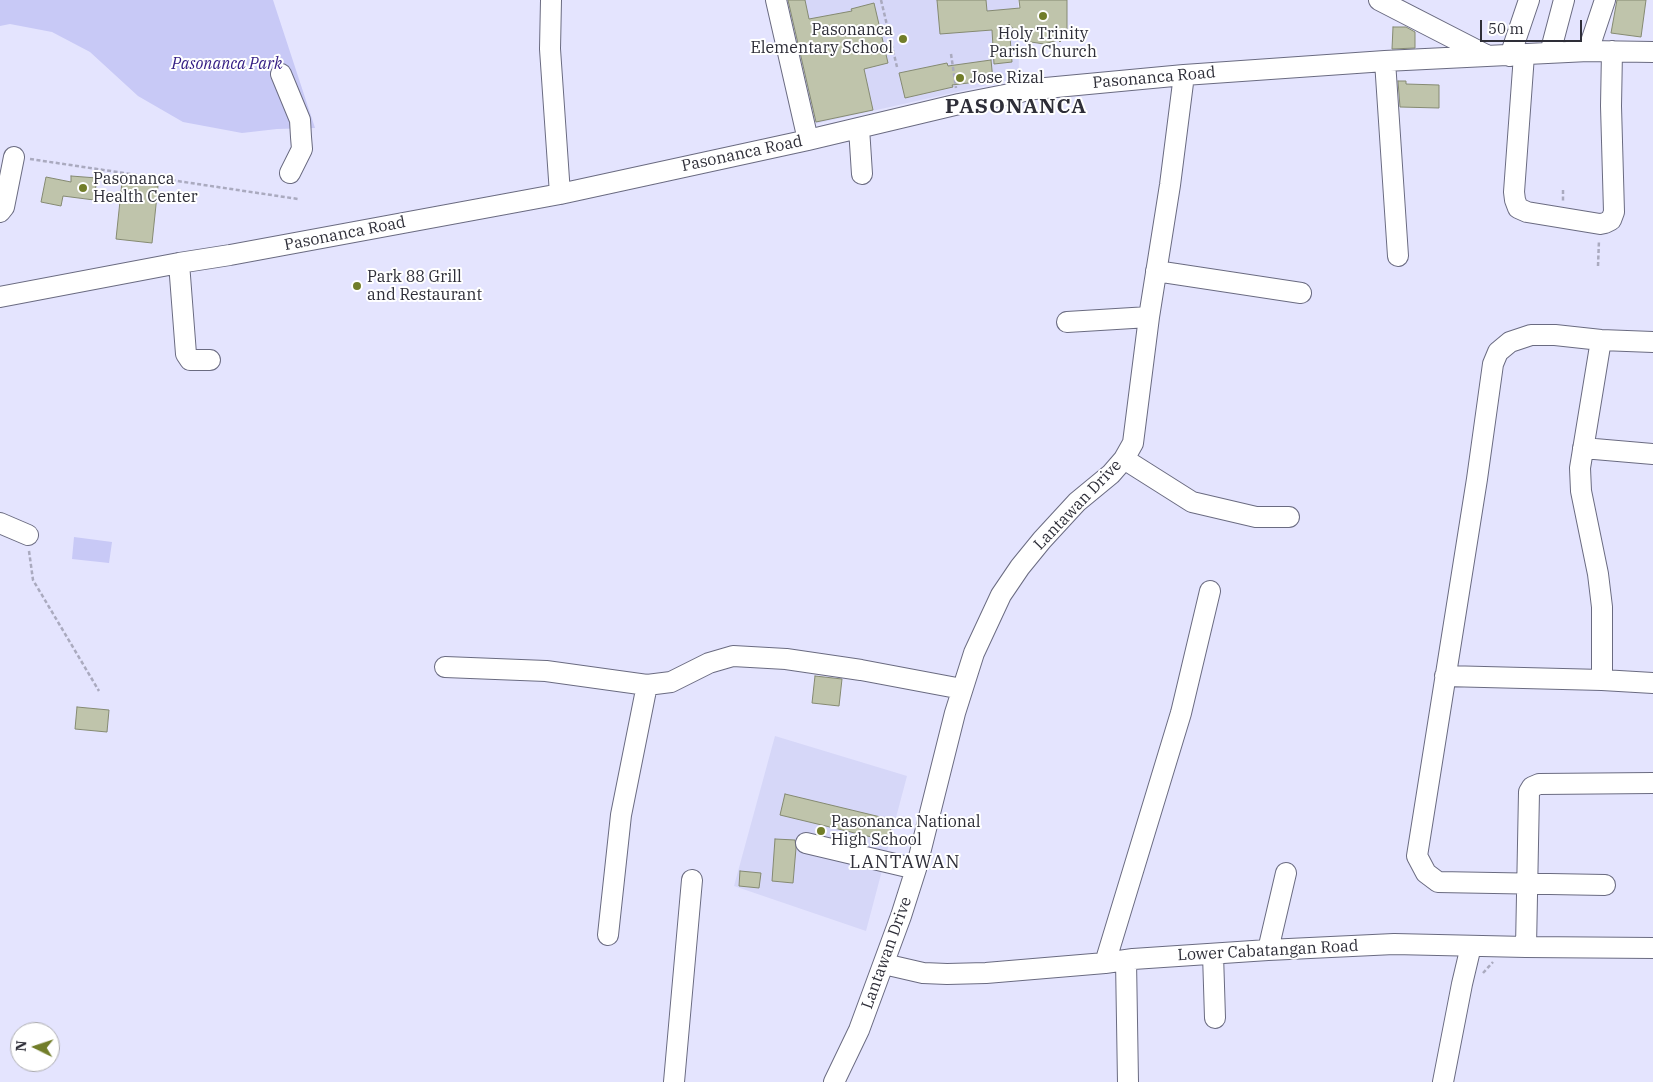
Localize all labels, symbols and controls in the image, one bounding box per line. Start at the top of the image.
marker: Holy Trinity Parish Church [1037,10,1049,22]
scale bar [1483,10,1586,42]
text: 50 m [1488,19,1524,38]
place label: Pasonanca Elementary School [750,20,893,58]
place label: Holy Trinity Parish Church [989,24,1097,62]
marker: Pasonanca Elementary School [897,33,909,45]
park label: Pasonanca Park [172,54,282,74]
street label: Pasonanca Road [1092,63,1216,93]
place label: Jose Rizal [970,68,1044,88]
marker: Jose Rizal [954,72,966,84]
district label: PASONANCA [944,94,1088,120]
street label: Pasonanca Road [680,132,804,176]
place label: Pasonanca Health Center [93,169,198,207]
marker: Pasonanca Health Center [77,182,89,194]
street label: Pasonanca Road [283,213,407,255]
place label: Park 88 Grill and Restaurant [367,267,482,305]
marker: Park 88 Grill and Restaurant [351,280,363,292]
street label: Lantawan Drive [1030,456,1126,554]
place label: Pasonanca National High School [831,812,981,850]
marker: Pasonanca National High School [815,825,827,837]
district label: LANTAWAN [849,852,961,874]
street label: Lantawan Drive [858,894,916,1012]
street label: Lower Cabatangan Road [1177,937,1359,965]
north arrow [10,1022,60,1072]
text: N [12,1040,30,1052]

